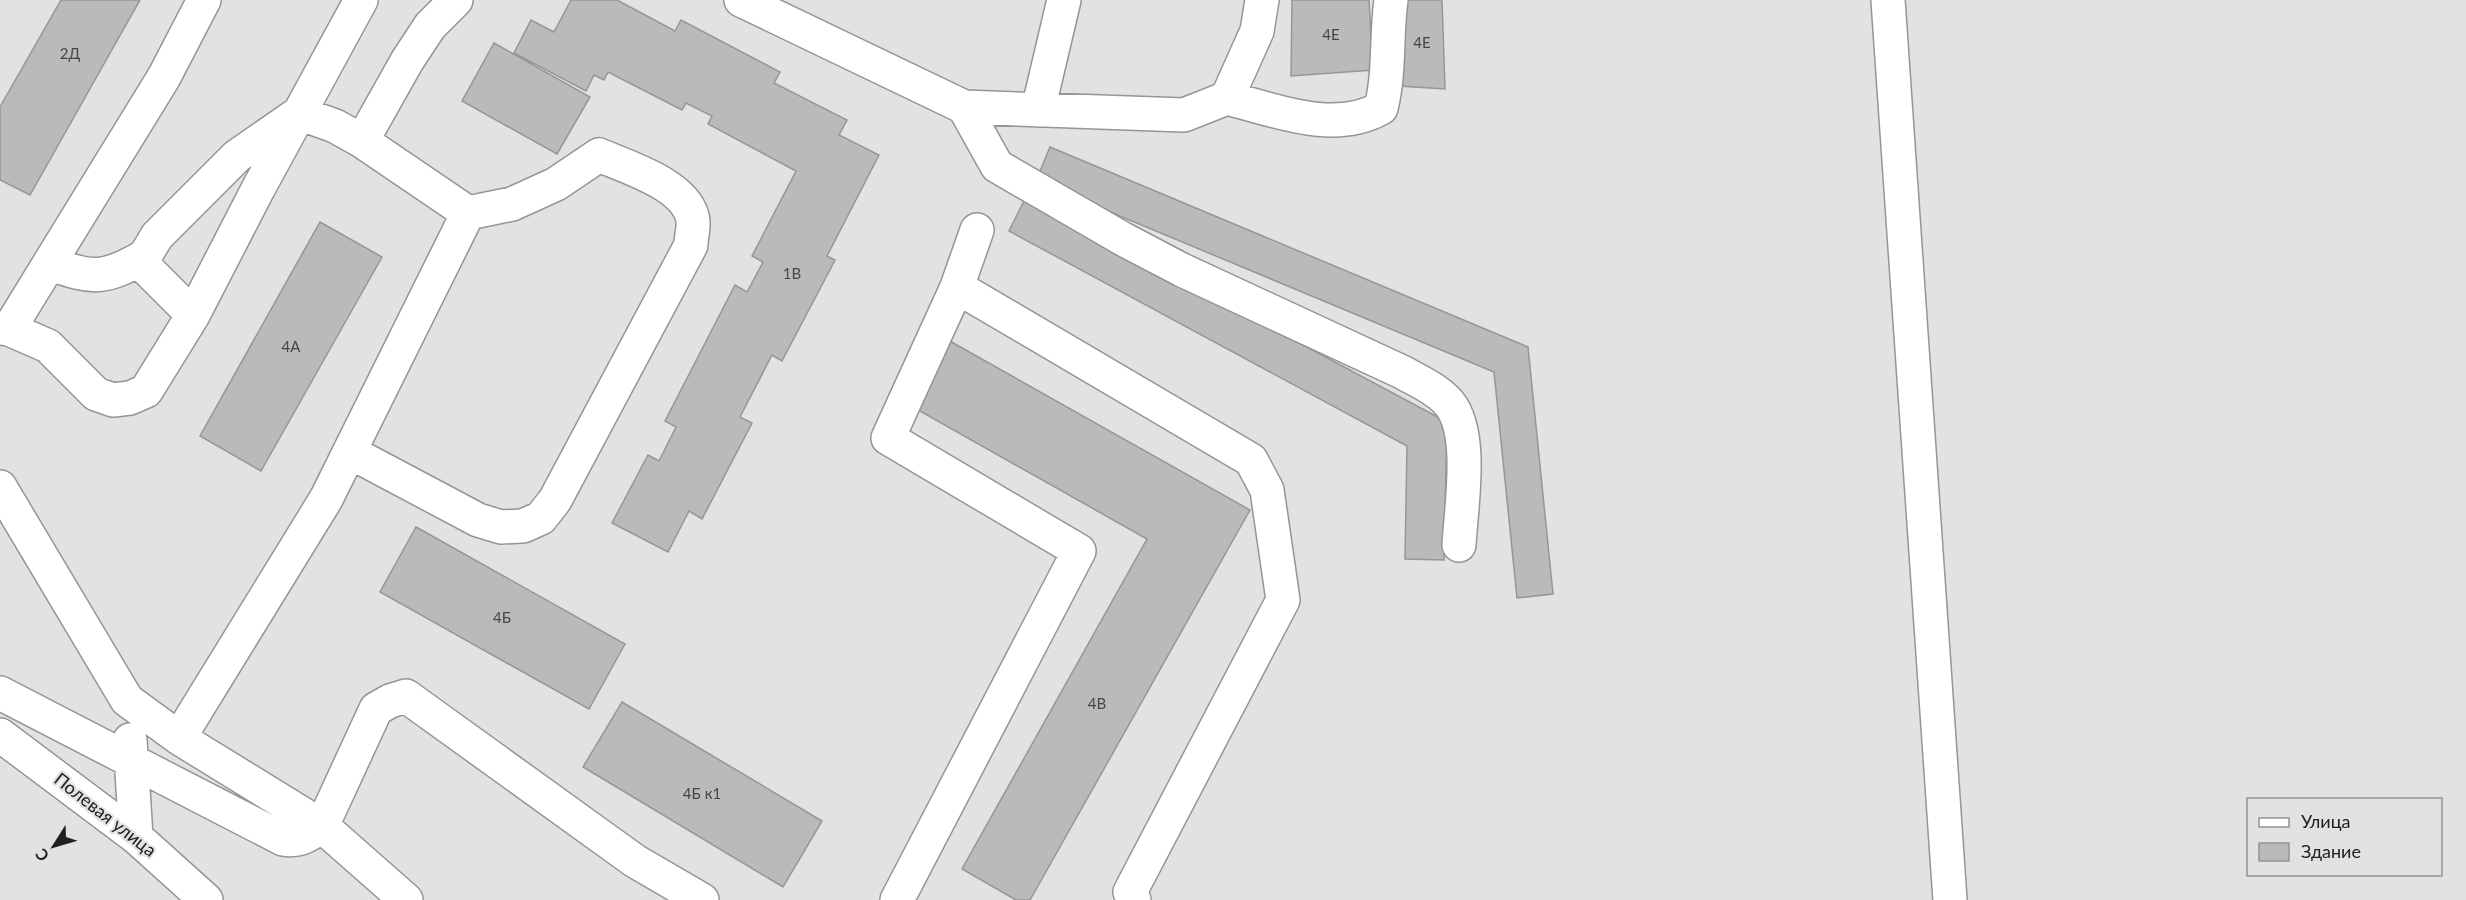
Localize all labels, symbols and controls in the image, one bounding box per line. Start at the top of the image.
house number: 4Е [1322,25,1340,43]
house number: 4Е [1413,33,1431,51]
house number: 2Д [60,44,80,62]
house number: 1В [783,264,801,282]
house number: 4А [282,337,301,355]
house number: 4Б [493,608,511,626]
house number: 4В [1088,694,1106,712]
street label: Полевая улица [50,768,161,861]
house number: 4Б к1 [683,784,721,802]
legend [2247,798,2442,876]
text: Улица [2301,810,2351,832]
north arrow [24,816,84,876]
text: Здание [2301,840,2361,862]
text: С [31,845,52,865]

